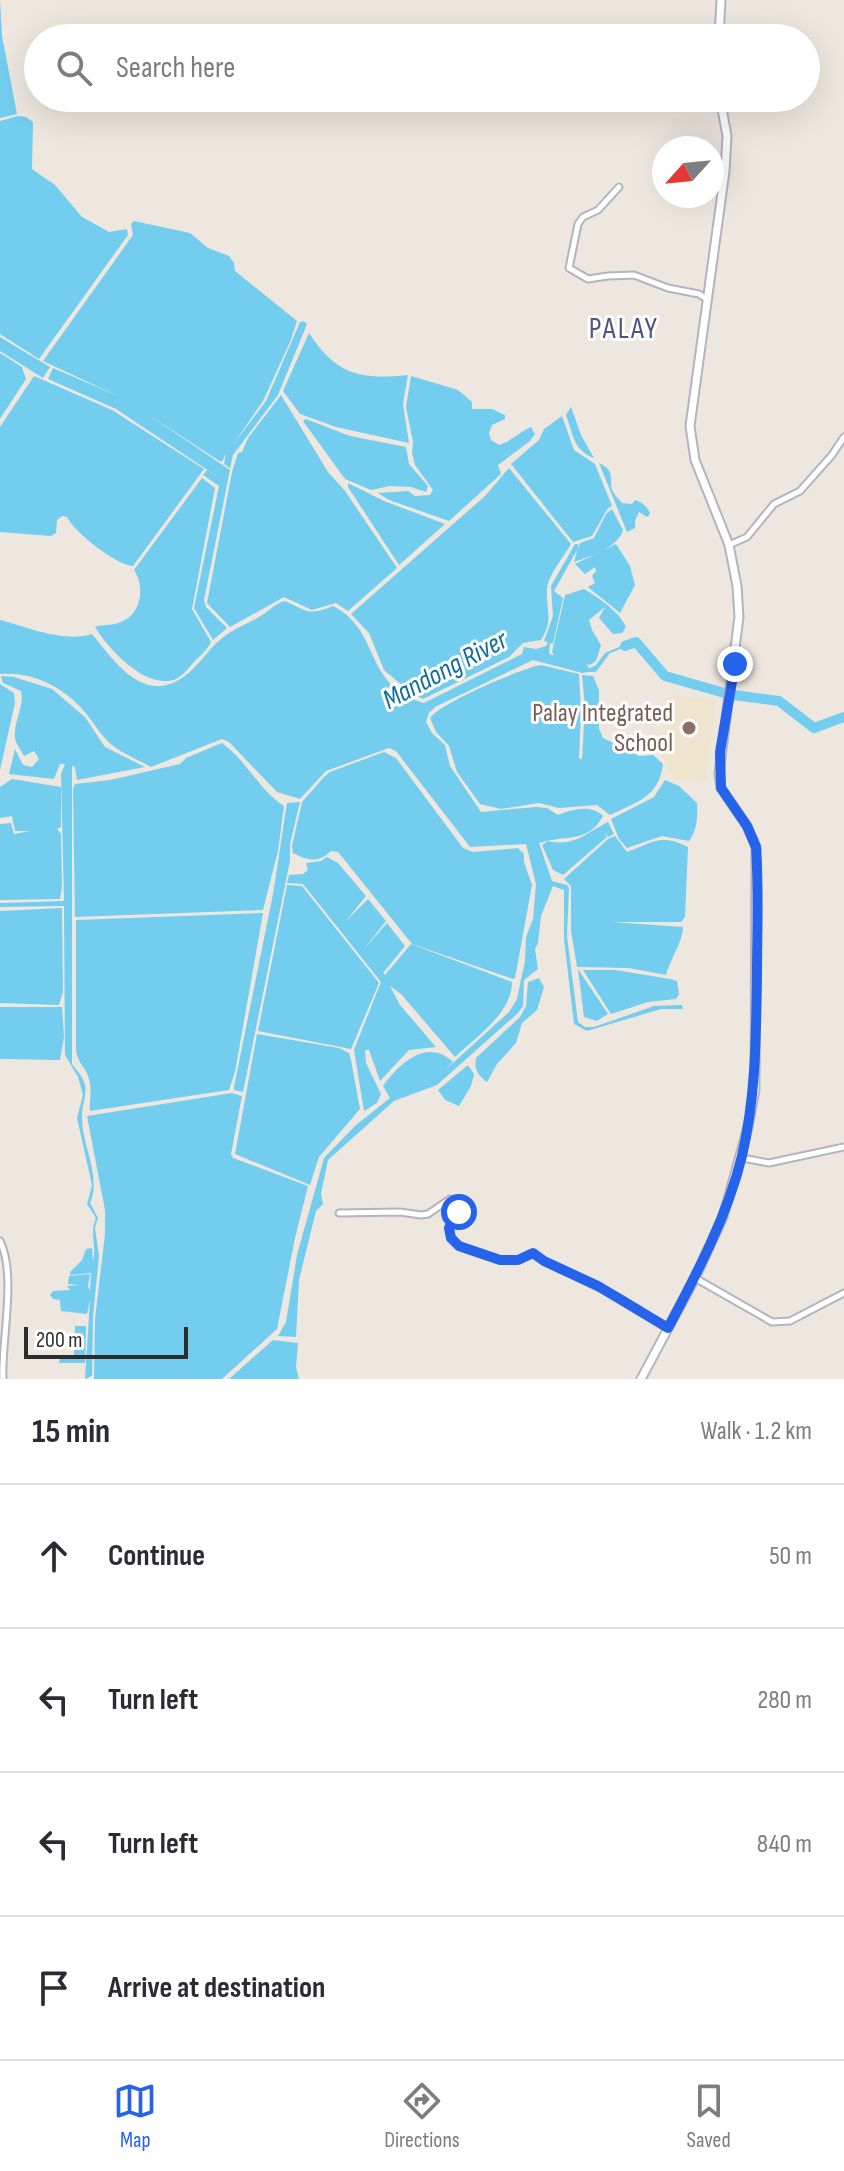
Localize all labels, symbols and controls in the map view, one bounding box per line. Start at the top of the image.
search box [24,24,820,112]
icon: search [52,46,96,90]
text: Search here [116,50,235,86]
north arrow [652,136,724,208]
district label: PALAY [589,311,659,347]
water label: Mandong River [377,623,514,717]
route end [717,646,753,682]
place label: Palay Integrated School [532,698,673,759]
marker: Palay Integrated School [680,719,698,737]
route start [441,1194,477,1230]
scale bar [24,1323,188,1359]
text: 200 m [36,1327,82,1354]
text: 15 min [32,1411,110,1452]
text: Walk · 1.2 km [700,1416,812,1447]
icon: ahead [32,1534,76,1578]
text: Continue [108,1538,205,1574]
text: 50 m [769,1541,812,1572]
icon: left [32,1678,76,1722]
text: Turn left [108,1682,198,1718]
text: 280 m [757,1685,812,1716]
icon: left [32,1822,76,1866]
text: Turn left [108,1826,198,1862]
text: 840 m [757,1829,812,1860]
icon: arrive [32,1966,76,2010]
text: Arrive at destination [108,1970,325,2006]
tab: Map [113,2079,157,2154]
tab: Directions [384,2079,460,2154]
tab: Saved [687,2079,731,2154]

